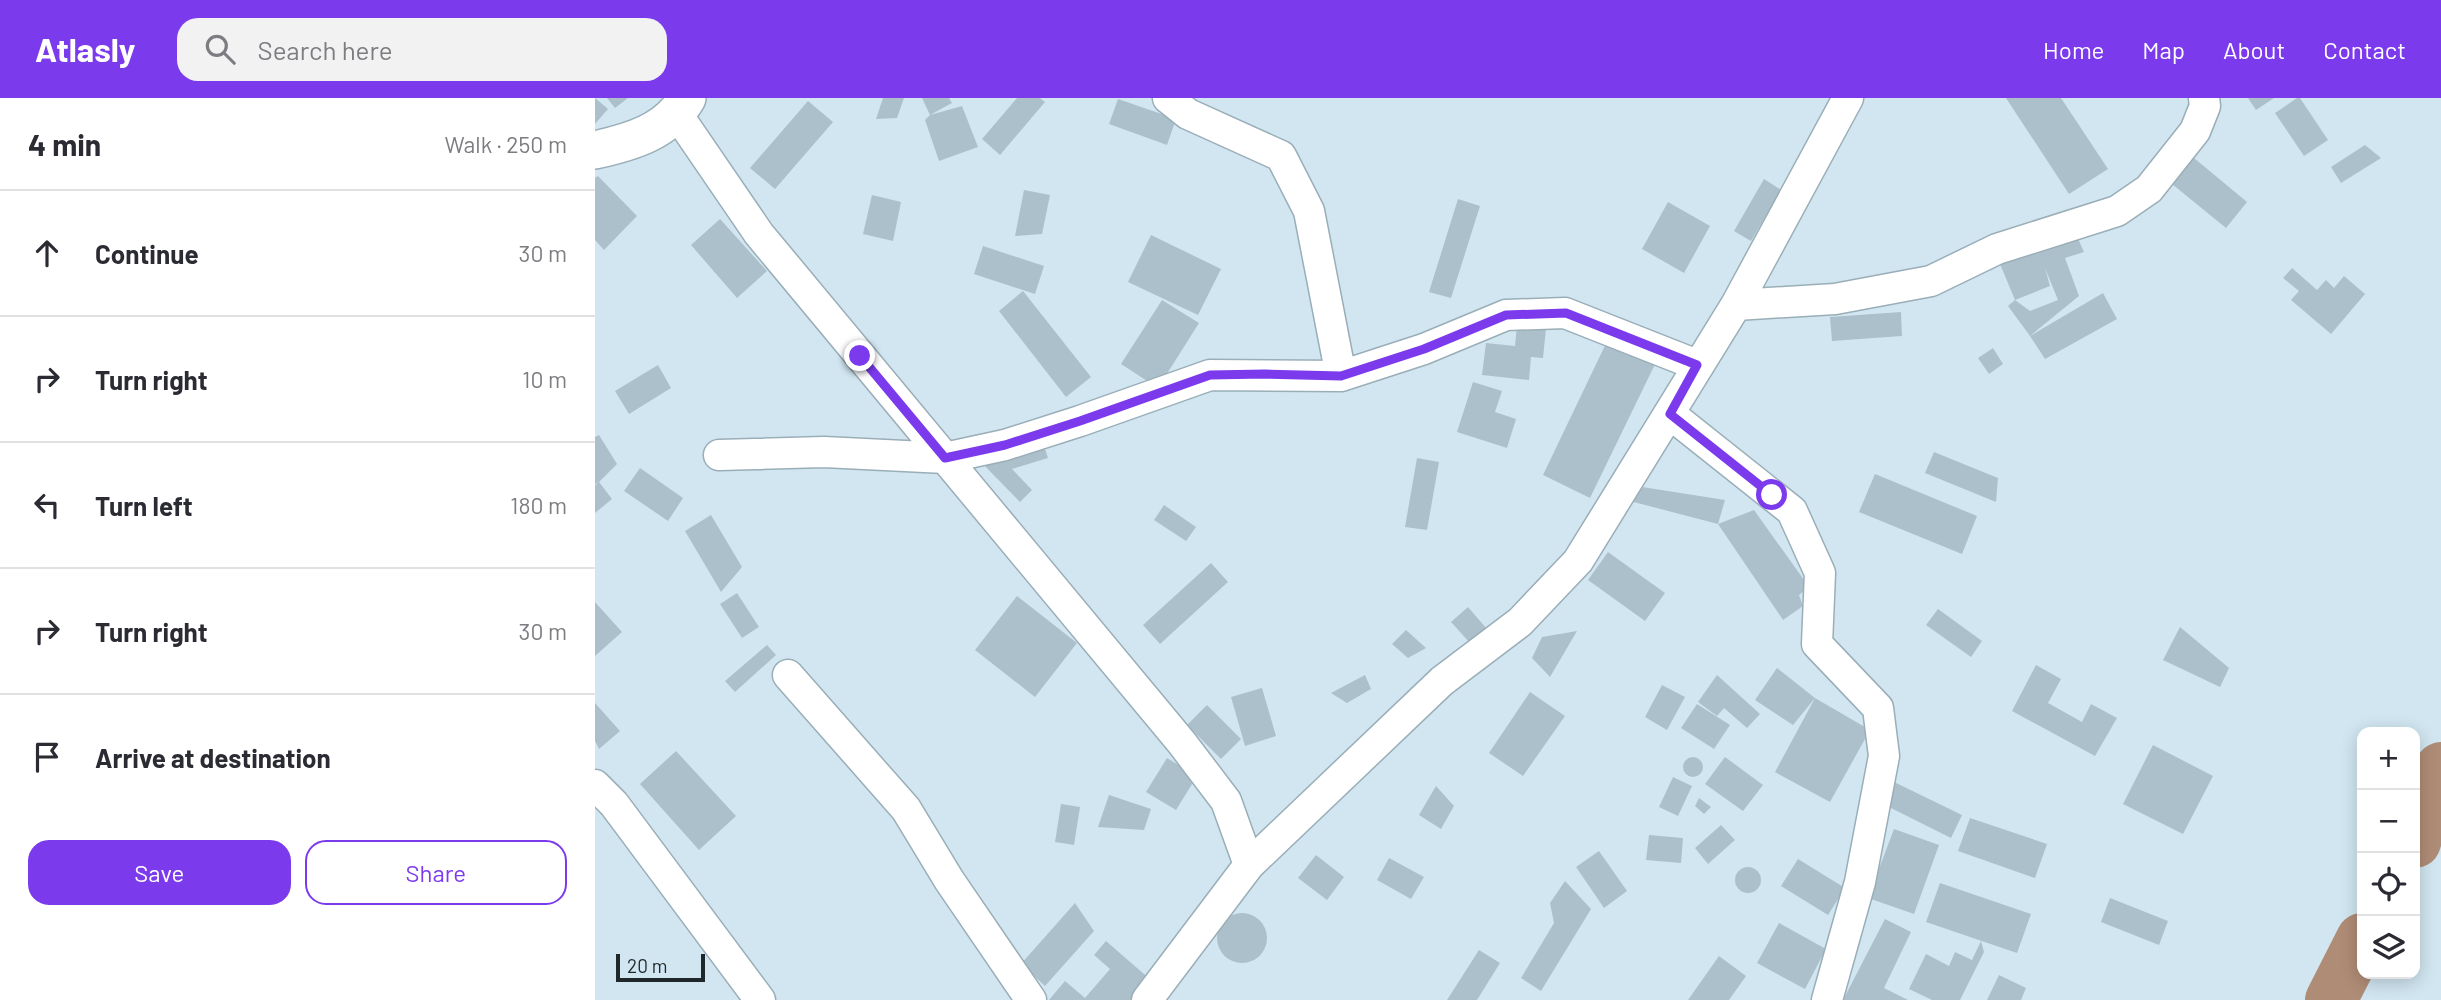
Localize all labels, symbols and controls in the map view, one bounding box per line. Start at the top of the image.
search box [177,18,667,81]
text: Atlasly [35,29,135,69]
icon: search [201,30,239,68]
text: Search here [257,34,393,65]
text: Home [2043,35,2104,64]
text: Map [2142,35,2185,64]
text: About [2223,35,2285,64]
text: Contact [2323,35,2406,64]
text: 4 min [28,126,101,162]
text: Walk · 250 m [445,130,567,158]
icon: ahead [28,234,66,272]
text: Continue [95,238,199,269]
text: 30 m [519,239,567,267]
route end [844,340,875,371]
icon: right [28,360,66,398]
text: Turn right [95,364,208,395]
text: 10 m [522,365,567,393]
route start [1756,479,1787,510]
icon: left [28,486,66,524]
text: Turn left [95,490,193,521]
text: 180 m [510,491,567,519]
icon: right [28,612,66,650]
text: Turn right [95,616,208,647]
text: 30 m [519,617,567,645]
map controls [2357,727,2420,979]
button: + [2357,727,2420,790]
icon: arrive [28,738,66,776]
text: Arrive at destination [95,742,331,773]
button: − [2357,790,2420,853]
button: Save [28,840,291,905]
button: Share [305,840,567,905]
button: locate [2357,853,2420,916]
button: layers [2357,916,2420,979]
scale bar [616,951,705,983]
text: 20 m [627,954,667,977]

